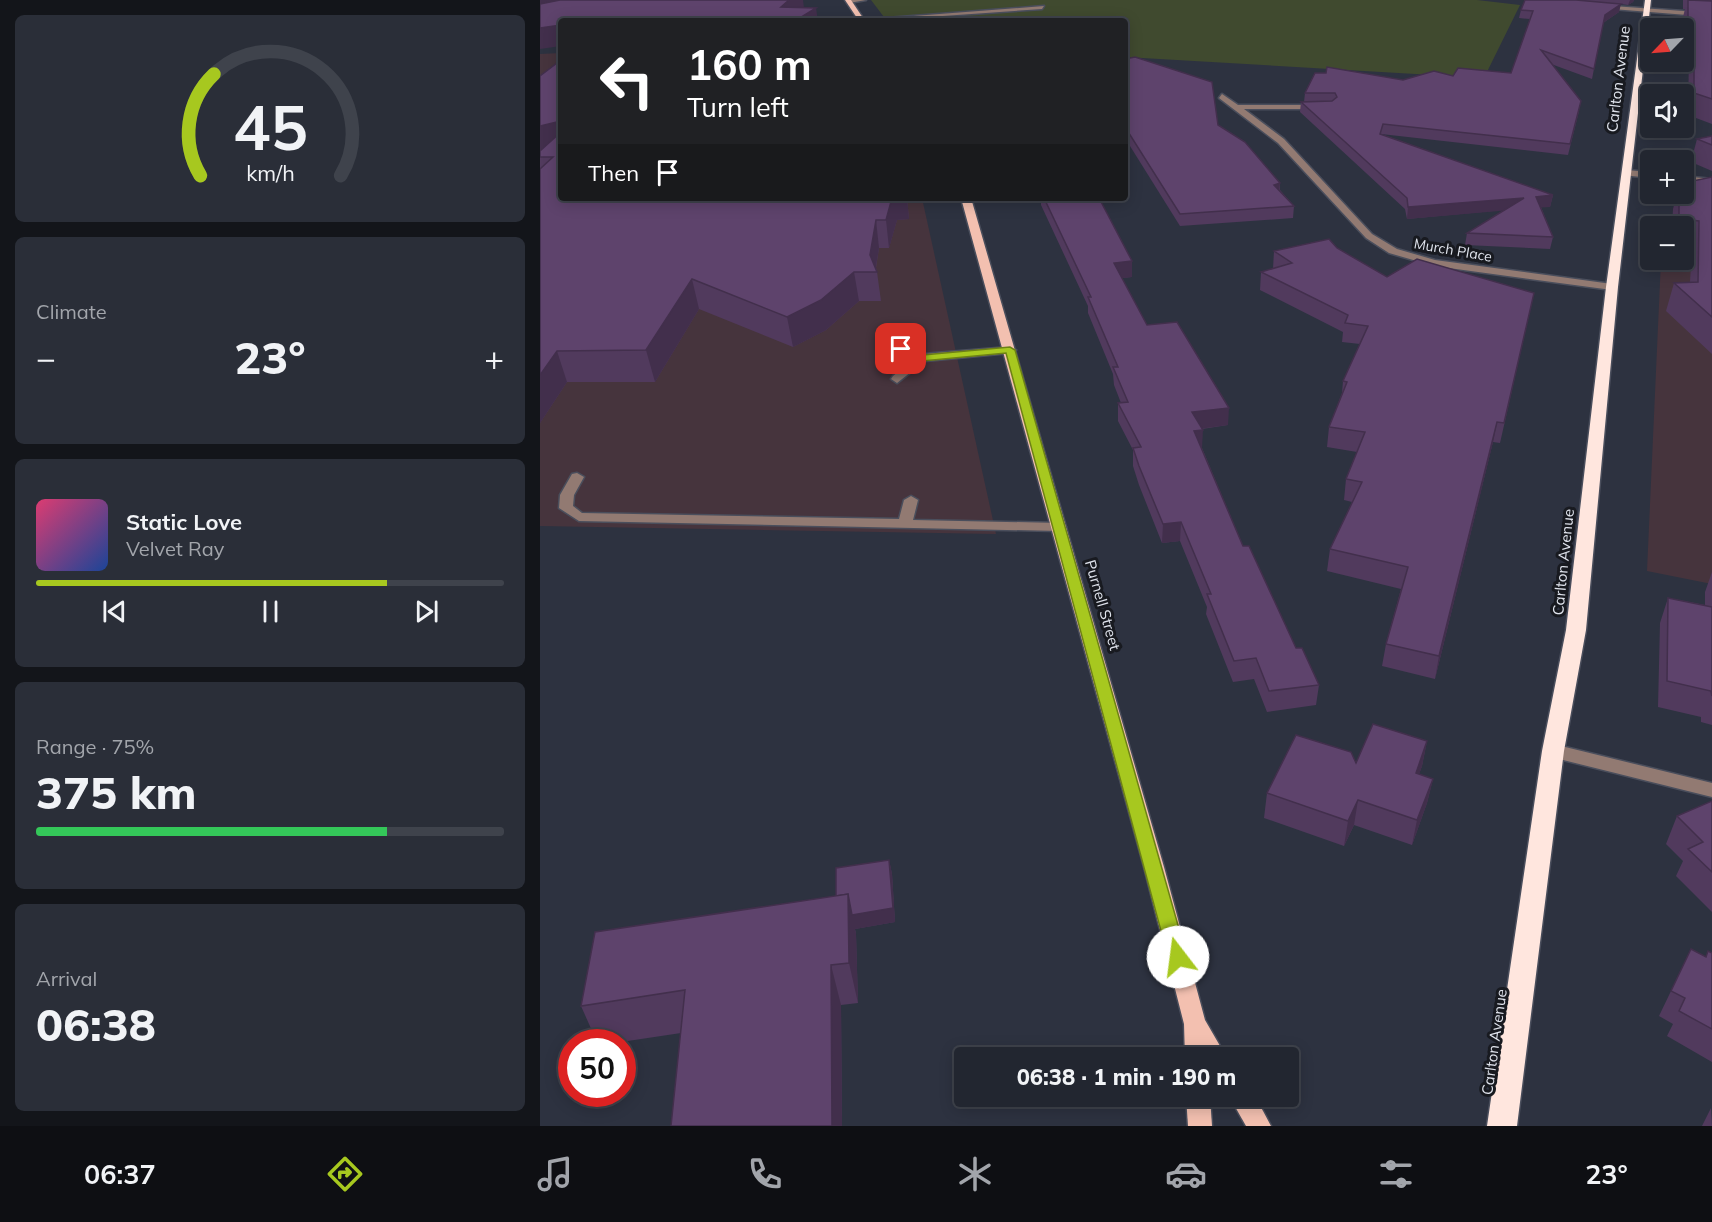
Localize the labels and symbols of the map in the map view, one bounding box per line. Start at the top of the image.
north arrow [1640,18,1694,72]
street label: Carlton Avenue [1602,25,1634,133]
street label: Murch Place [1412,234,1494,266]
pin [875,323,926,374]
street label: Carlton Avenue [1548,508,1578,616]
street label: Purnell Street [1081,558,1125,652]
position arrow [1146,925,1210,989]
street label: Carlton Avenue [1477,988,1511,1096]
speed limit sign: 50 [558,1029,636,1107]

